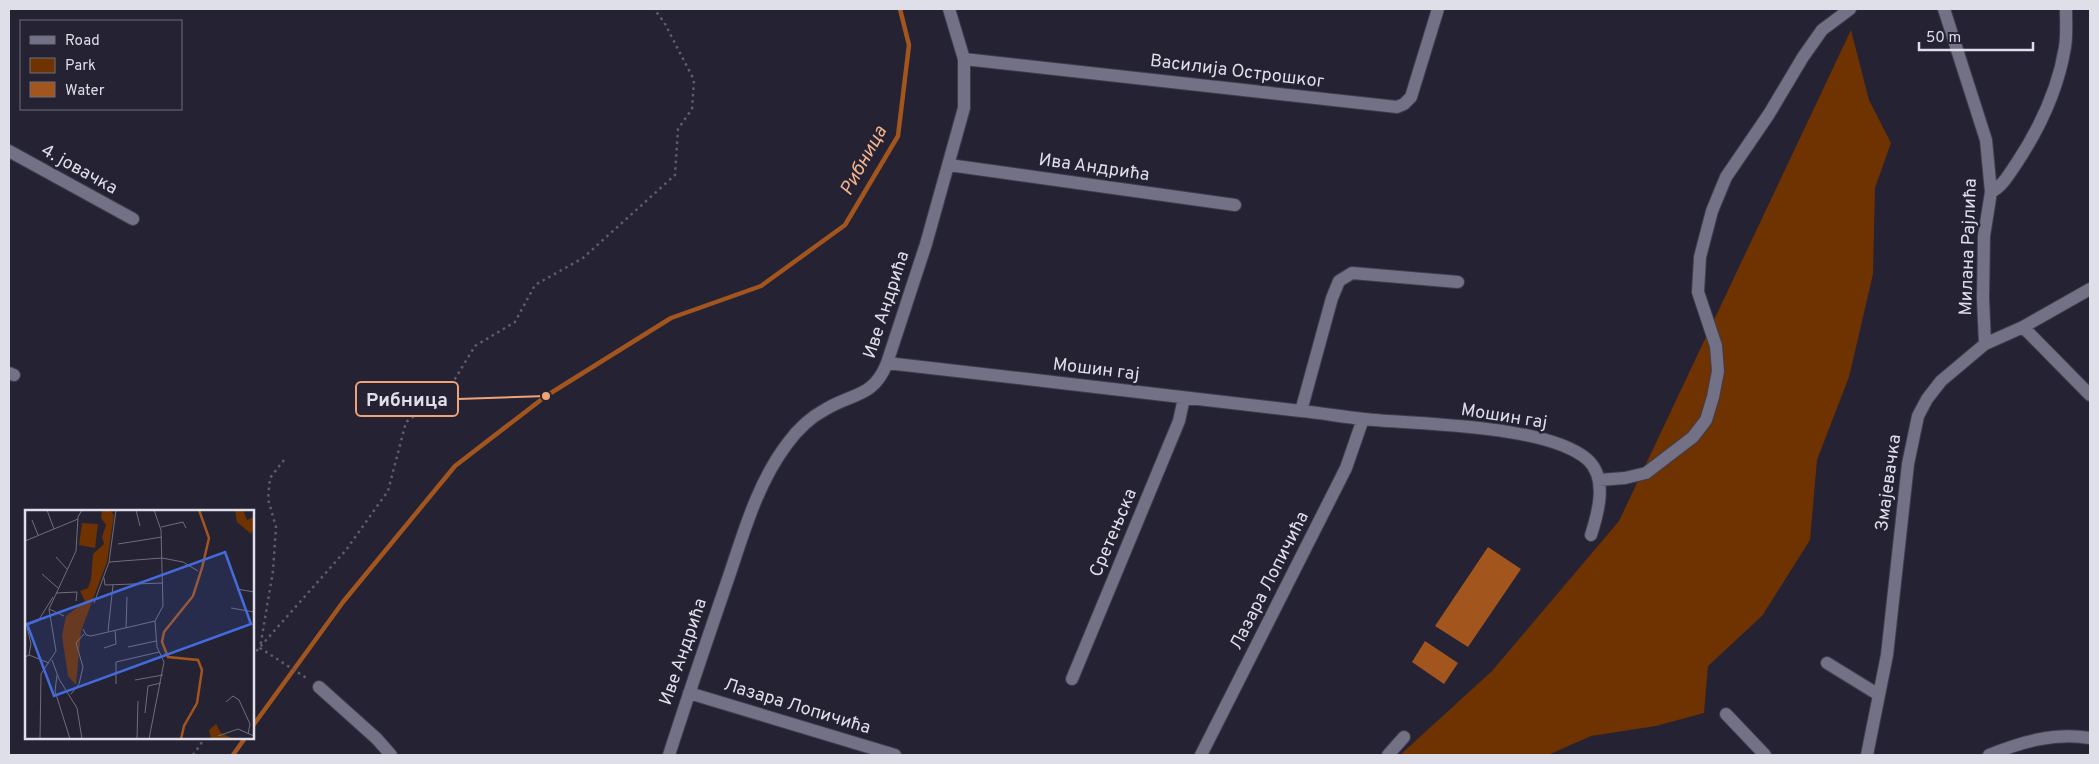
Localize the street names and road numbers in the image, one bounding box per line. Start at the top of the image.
street label: Василија Острошког [1149,50,1326,94]
street label: 4. јовачка [37,140,121,200]
street label: Ива Андрића [1037,149,1151,187]
street label: Милана Рајлића [1955,178,1983,316]
street label: Иве Андрића [859,248,915,362]
street label: Мошин гај [1051,353,1141,387]
street label: Мошин гај [1459,399,1549,435]
street label: Змајевачка [1871,433,1907,533]
street label: Сретењска [1085,485,1143,581]
street label: Лазара Лопичића [1225,508,1315,654]
street label: Иве Андрића [655,595,713,709]
street label: Лазара Лопичића [721,674,873,740]

